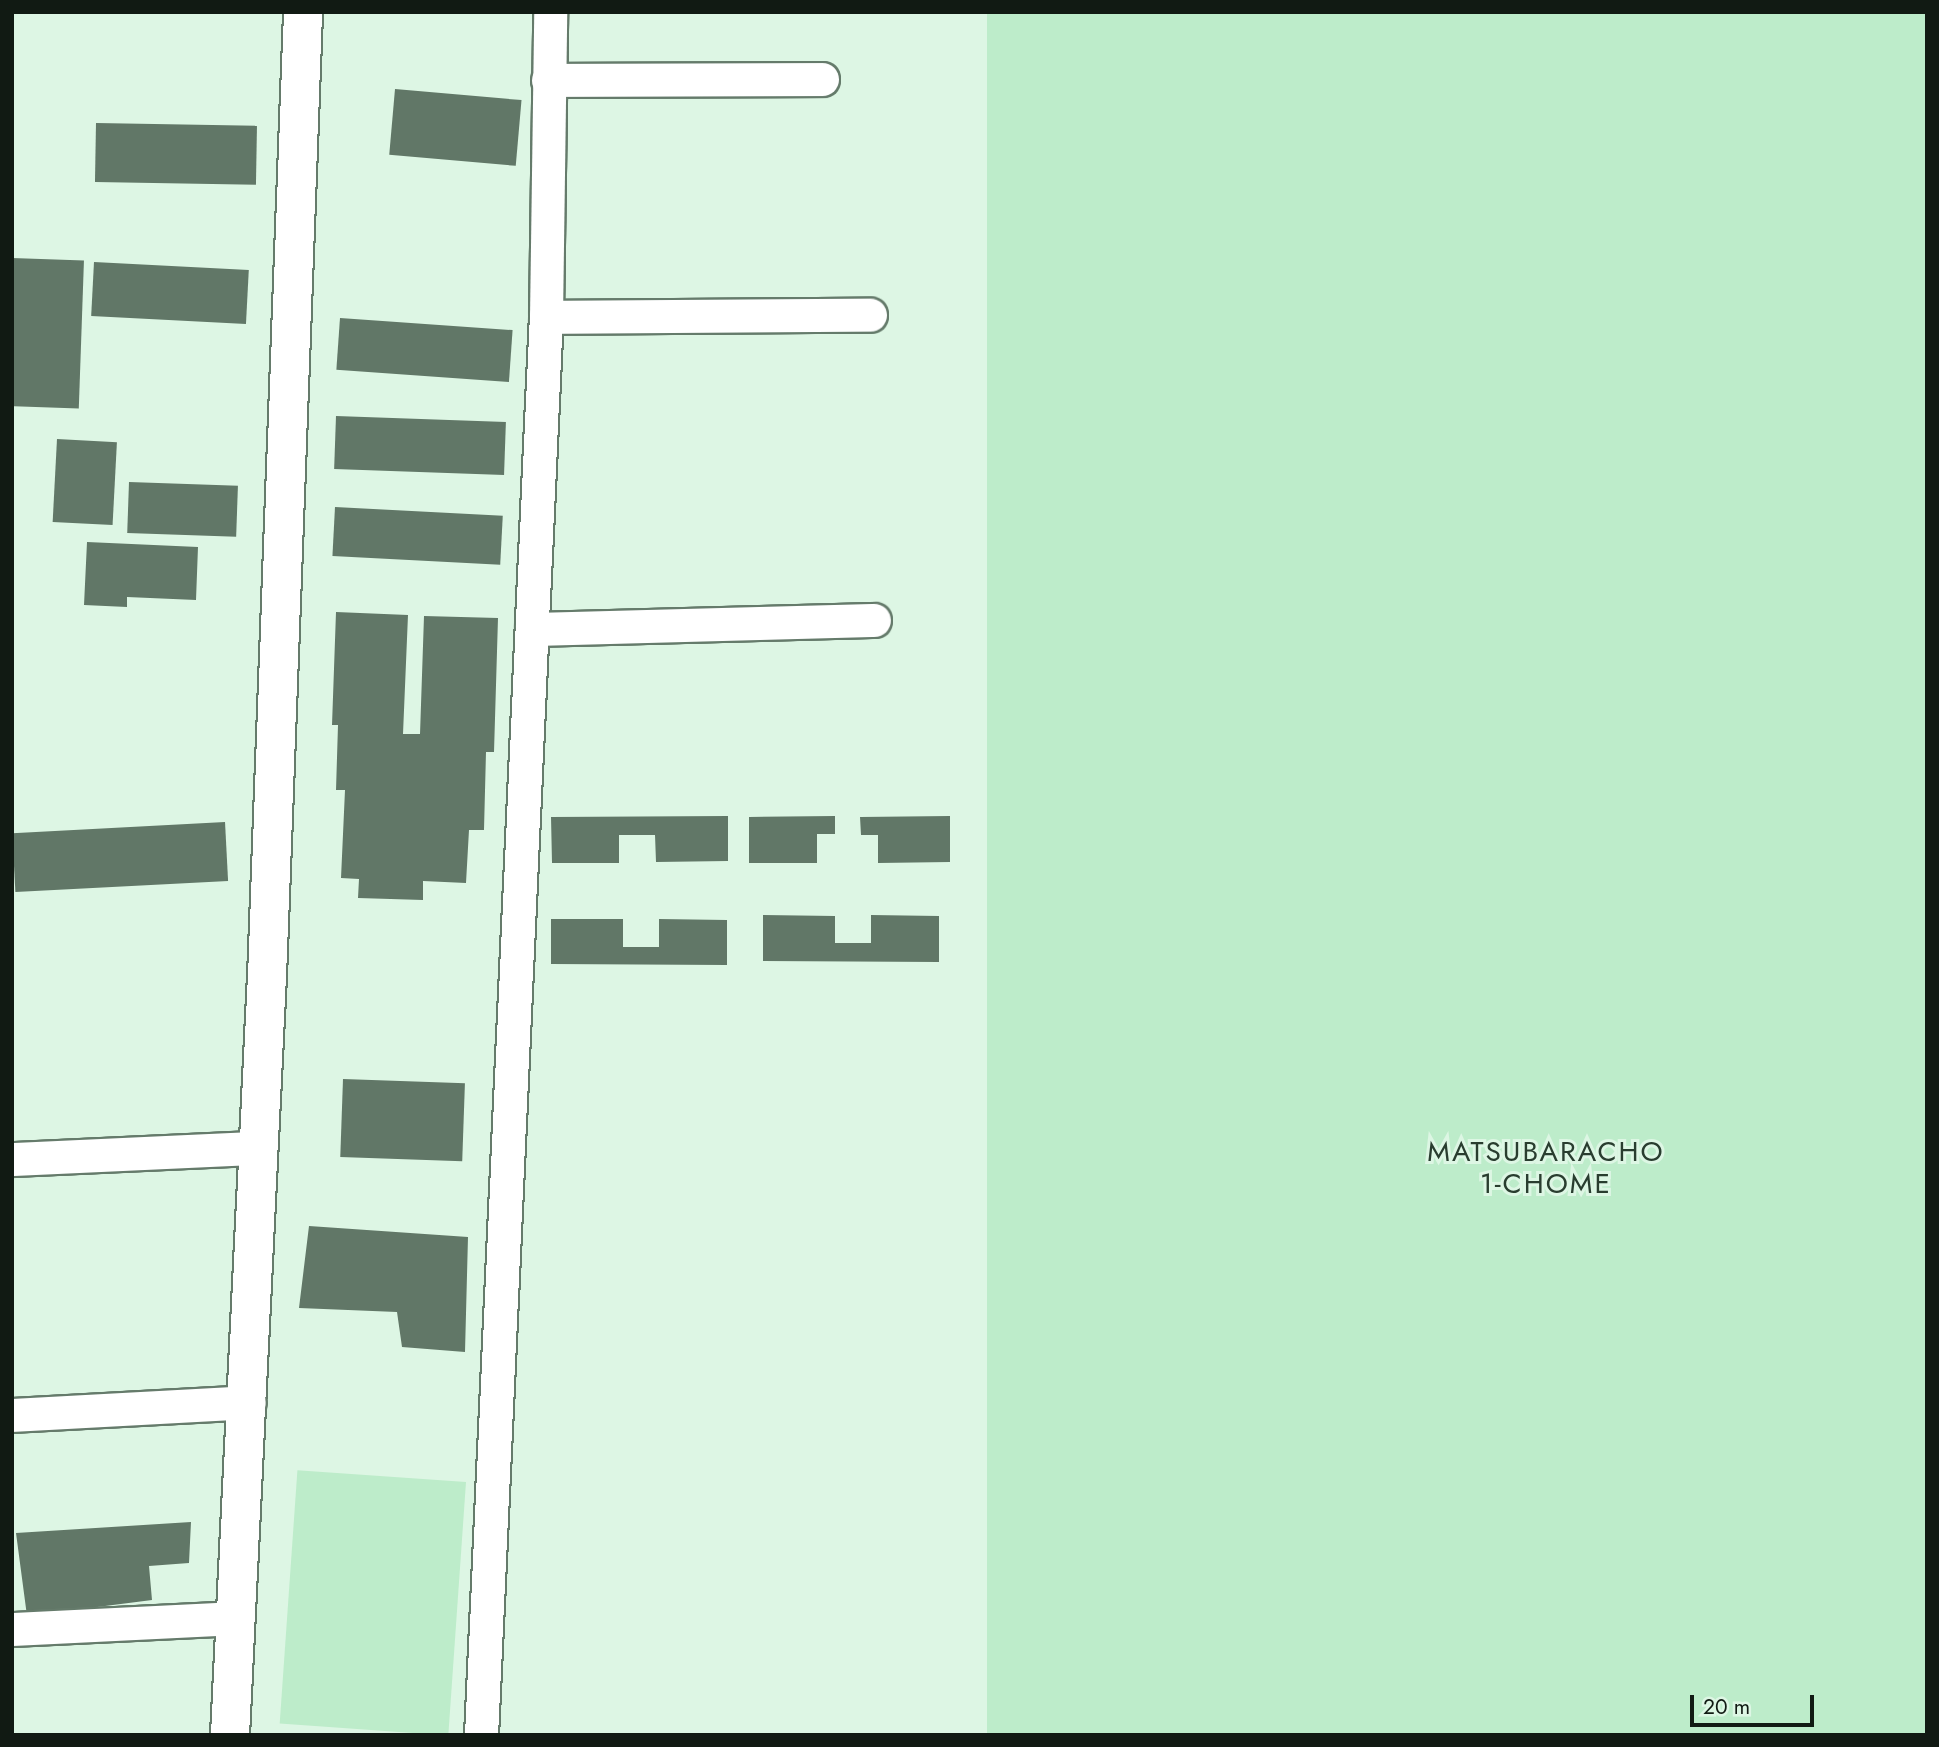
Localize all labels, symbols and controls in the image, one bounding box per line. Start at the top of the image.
district label: MATSUBARACHO 1-CHOME [1429,1135,1663,1201]
scale bar [1694,1680,1818,1724]
text: 20 m [1703,1692,1750,1722]

